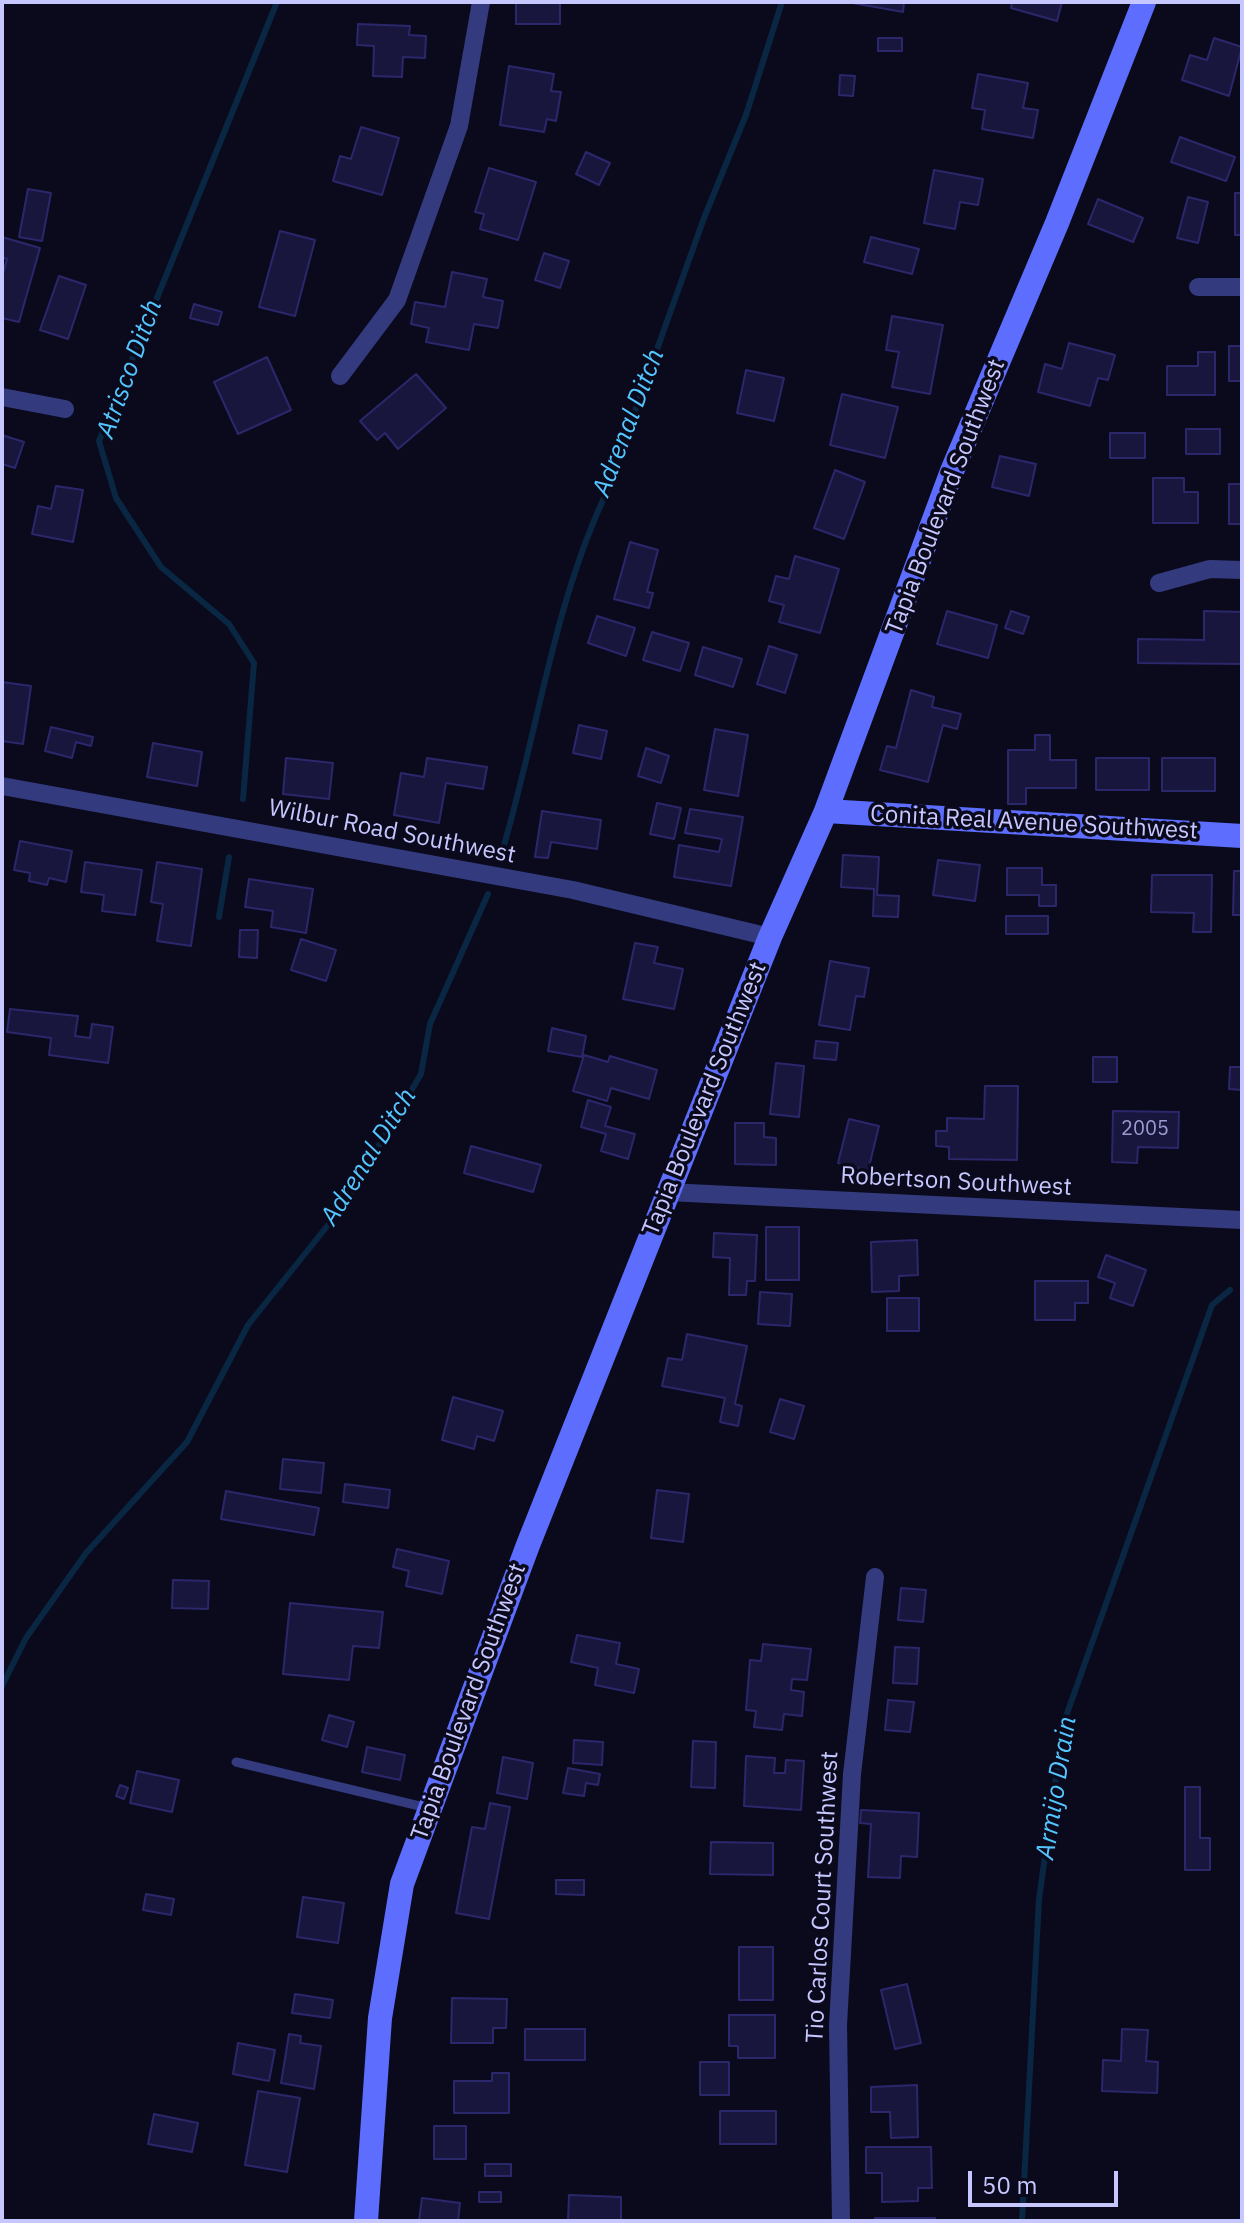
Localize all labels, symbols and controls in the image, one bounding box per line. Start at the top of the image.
water label: Atrisco Ditch [91,295,169,443]
water label: Adrenal Ditch [587,345,671,501]
street label: Tapia Boulevard Southwest [880,355,1012,639]
street label: Wilbur Road Southwest [266,794,518,870]
street label: Conita Real Avenue Southwest [869,800,1199,846]
street label: Tapia Boulevard Southwest [637,958,773,1240]
water label: Adrenal Ditch [315,1083,423,1231]
house number: 2005 [1121,1117,1169,1141]
street label: Robertson Southwest [840,1162,1072,1202]
street label: Tapia Boulevard Southwest [405,1560,533,1844]
water label: Armijo Drain [1030,1714,1084,1862]
street label: Tio Carlos Court Southwest [801,1750,845,2044]
scale bar [972,2155,1122,2205]
text: 50 m [982,2169,1037,2201]

